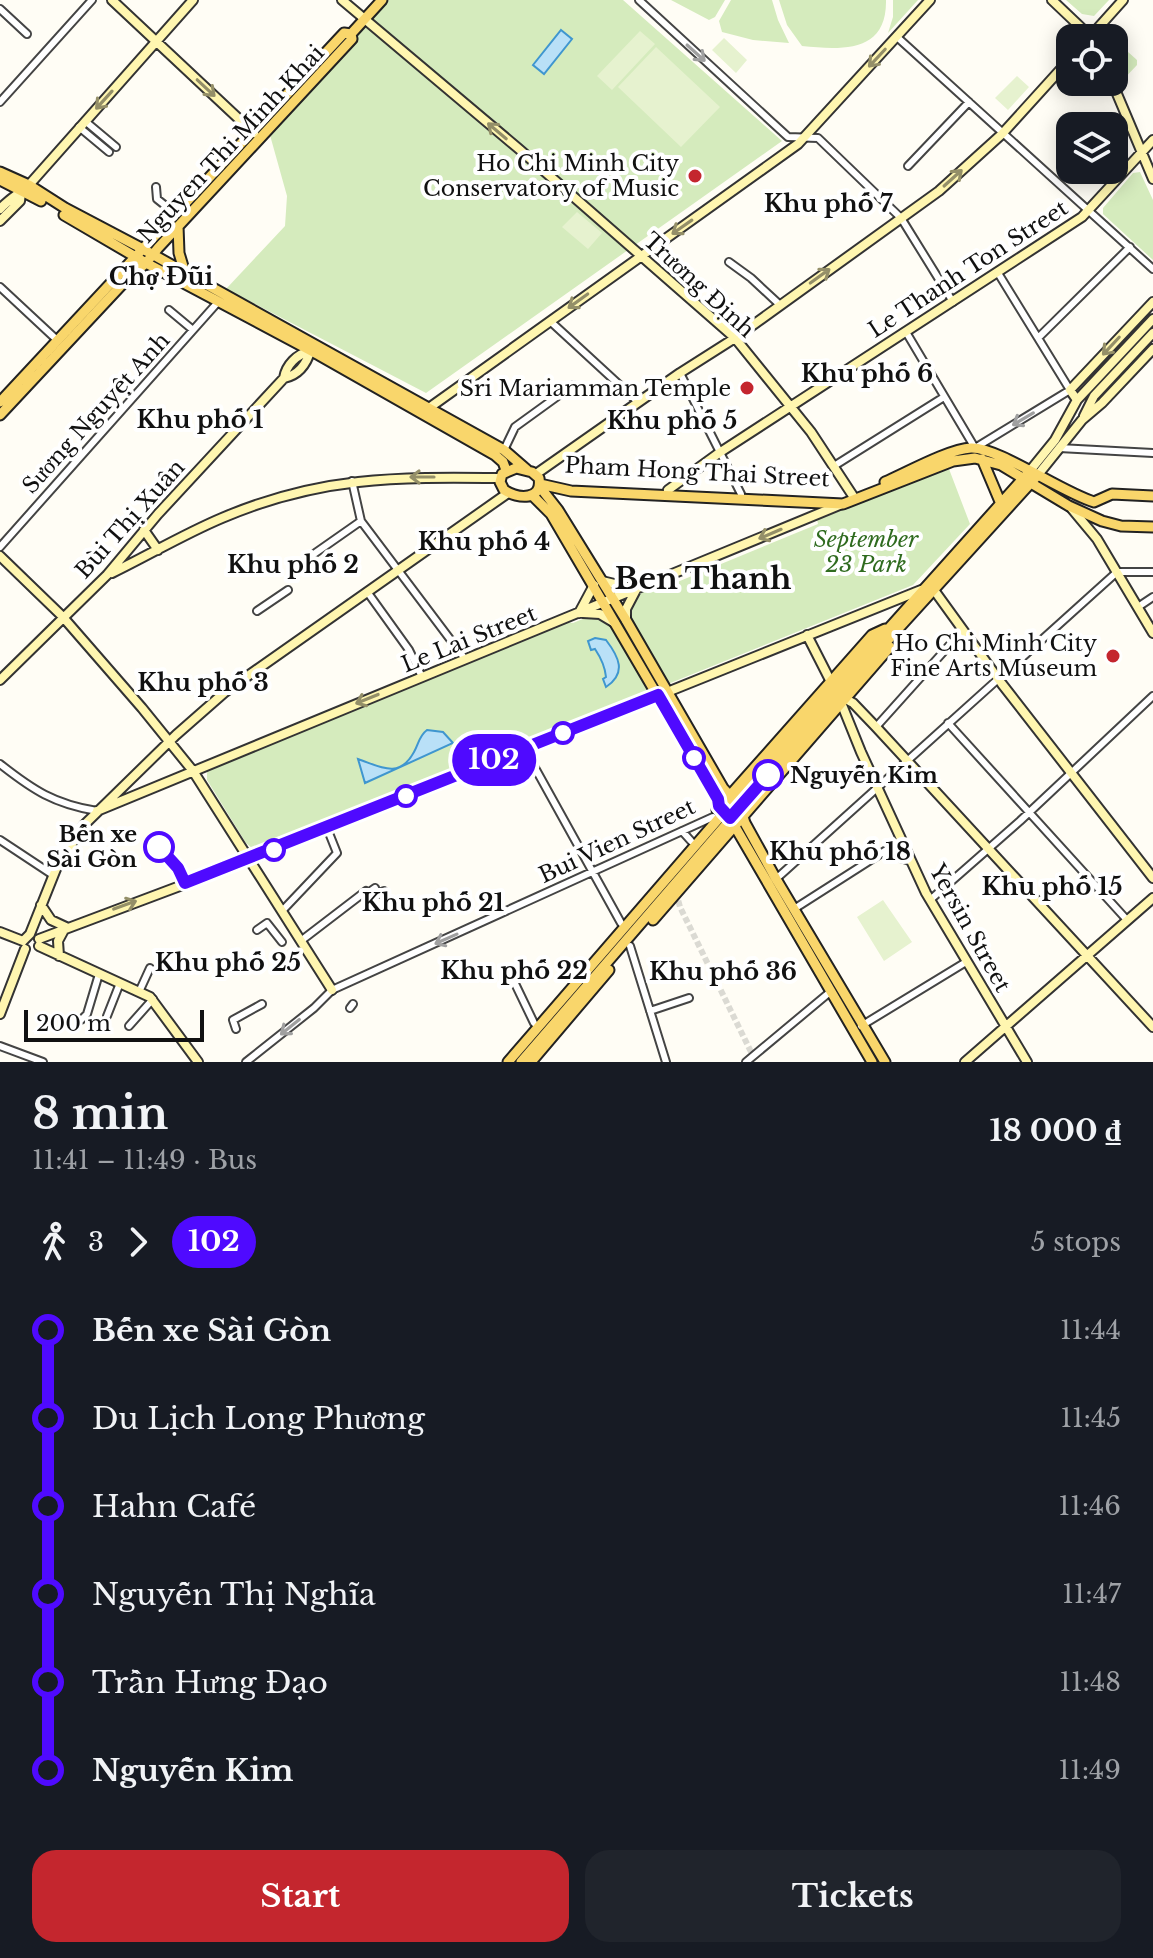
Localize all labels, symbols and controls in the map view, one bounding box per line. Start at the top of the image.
map controls [1056,24,1128,184]
button: locate [1056,24,1128,96]
street label: Nguyen Thi Minh Khai [132,39,330,249]
one-way arrow [686,43,706,61]
one-way arrow [869,47,887,67]
one-way arrow [195,78,215,96]
one-way arrow [96,89,114,109]
button: layers [1056,112,1128,184]
one-way arrow [488,122,508,140]
place label: Ho Chi Minh City Conservatory of Music [423,150,679,202]
marker: Ho Chi Minh City Conservatory of Music [686,167,704,185]
one-way arrow [943,169,963,187]
district label: Khu phố 7 [764,189,893,218]
street label: Le Thanh Ton Street [863,194,1073,344]
one-way arrow [671,219,693,235]
street label: Trương Định [638,227,760,343]
district label: Chợ Đũi [109,262,213,291]
one-way arrow [809,268,831,284]
one-way arrow [568,292,589,309]
street label: Sương Nguyệt Anh [17,327,175,499]
one-way arrow [1102,336,1121,356]
district label: Khu phố 6 [801,359,933,388]
place label: Sri Mariamman Temple [460,375,731,402]
marker: Sri Mariamman Temple [738,379,756,397]
district label: Khu phố 1 [137,405,263,434]
district label: Khu phố 5 [607,406,737,435]
one-way arrow [1012,411,1035,427]
street label: Pham Hong Thai Street [564,452,831,492]
street label: Bùi Thị Xuân [70,454,190,584]
one-way arrow [409,469,436,485]
park label: September 23 Park [814,526,919,578]
district label: Khu phố 4 [418,527,550,556]
one-way arrow [759,528,783,542]
district label: Khu phố 2 [227,550,359,579]
district label: Ben Thanh [614,560,792,597]
street label: Le Lai Street [398,599,541,678]
place label: Ho Chi Minh City Fine Arts Museum [890,630,1097,682]
marker: Ho Chi Minh City Fine Arts Museum [1104,647,1122,665]
district label: Khu phố 3 [137,668,269,697]
one-way arrow [355,693,380,708]
unlabelled marker [552,722,574,744]
line badge: 102 [448,734,540,786]
text: 102 [468,742,520,777]
unlabelled marker [683,747,705,769]
marker: Nguyễn Kim [753,760,783,790]
place label: Nguyễn Kim [790,762,938,789]
unlabelled marker [395,785,417,807]
street label: Bui Vien Street [535,793,700,889]
place label: Bến xe Sài Gòn [46,821,137,873]
marker: Bến xe Sài Gòn [144,832,174,862]
district label: Khu phố 18 [769,837,911,866]
unlabelled marker [263,839,285,861]
street label: Yersin Street [923,858,1017,997]
district label: Khu phố 15 [981,872,1123,901]
district label: Khu phố 21 [362,888,504,917]
one-way arrow [112,897,137,912]
one-way arrow [434,932,459,947]
district label: Khu phố 25 [155,948,301,977]
district label: Khu phố 22 [440,956,588,985]
district label: Khu phố 36 [649,957,797,986]
scale bar [24,1006,204,1042]
text: 200 m [36,1010,111,1037]
one-way arrow [280,1018,301,1036]
text: 8 min [32,1086,168,1141]
text: 18 000 ₫ [990,1112,1121,1149]
text: 11:41 – 11:49 · Bus [32,1144,257,1176]
icon: walk [32,1220,76,1264]
icon: forward [116,1220,160,1264]
text: 102 [188,1224,240,1259]
text: 3 [88,1226,104,1258]
text: 5 stops [1031,1226,1121,1258]
text: Bến xe Sài Gòn [92,1312,331,1349]
text: 11:44 [1060,1314,1121,1346]
text: Du Lịch Long Phương [92,1400,425,1437]
text: 11:45 [1060,1402,1121,1434]
text: Hahn Café [92,1488,256,1525]
text: 11:46 [1058,1490,1121,1522]
text: Nguyễn Thị Nghĩa [92,1576,376,1613]
text: 11:47 [1062,1578,1121,1610]
text: Trần Hưng Đạo [92,1664,328,1701]
text: 11:48 [1059,1666,1121,1698]
text: Nguyễn Kim [92,1752,293,1789]
text: 11:49 [1058,1754,1121,1786]
button: Start [32,1850,569,1942]
button: Tickets [585,1850,1121,1942]

